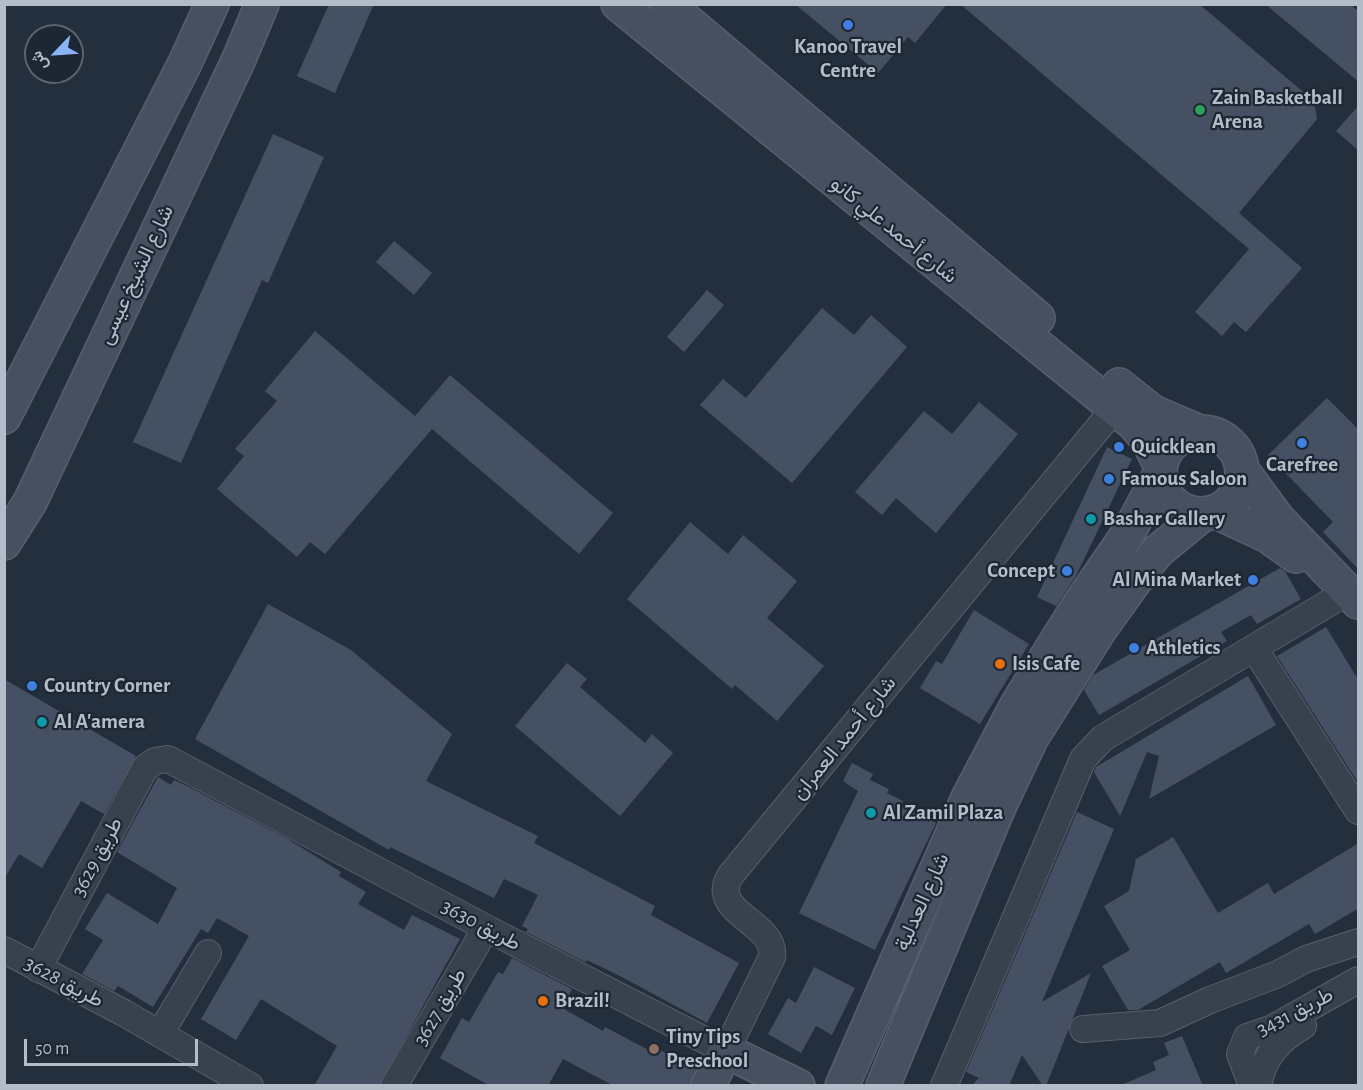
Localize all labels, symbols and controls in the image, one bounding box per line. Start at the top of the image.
marker: Kanoo Travel Centre [841,18,855,32]
north arrow [24,24,84,84]
place label: Kanoo Travel Centre [794,34,902,84]
text: ش [28,49,51,73]
place label: Zain Basketball Arena [1212,85,1343,135]
marker: Zain Basketball Arena [1193,103,1207,117]
street label: شارع أحمد علي كانو [825,171,963,289]
street label: شارع الشيخ عيسى [93,201,179,349]
place label: Quicklean [1131,434,1216,460]
marker: Carefree [1295,436,1309,450]
marker: Quicklean [1112,440,1126,454]
place label: Carefree [1266,452,1338,478]
place label: Famous Saloon [1121,466,1247,492]
marker: Famous Saloon [1102,472,1116,486]
place label: Bashar Gallery [1103,506,1225,532]
marker: Bashar Gallery [1084,512,1098,526]
place label: Concept [987,558,1055,584]
marker: Concept [1060,564,1074,578]
place label: Al Mina Market [1112,567,1241,593]
marker: Al Mina Market [1246,573,1260,587]
place label: Athletics [1146,635,1221,661]
marker: Athletics [1127,641,1141,655]
place label: Isis Cafe [1012,651,1080,677]
marker: Isis Cafe [993,657,1007,671]
street label: شارع أحمد العمران [786,671,902,805]
place label: Country Corner [44,673,170,699]
marker: Country Corner [25,679,39,693]
place label: Al A'amera [54,709,145,735]
marker: Al A'amera [35,715,49,729]
place label: Al Zamil Plaza [883,800,1003,826]
marker: Al Zamil Plaza [864,806,878,820]
street label: طريق 3629 [66,813,128,901]
street label: شارع العدلية [889,849,955,955]
street label: طريق 3630 [437,894,525,956]
street label: طريق 3628 [20,951,108,1013]
street label: طريق 3627 [408,964,472,1050]
street label: طريق 3431 [1252,982,1338,1042]
place label: Brazil! [555,988,610,1014]
marker: Brazil! [536,994,550,1008]
place label: Tiny Tips Preschool [666,1024,748,1074]
scale bar [27,1027,201,1065]
text: 50 m [35,1040,69,1058]
marker: Tiny Tips Preschool [647,1042,661,1056]

